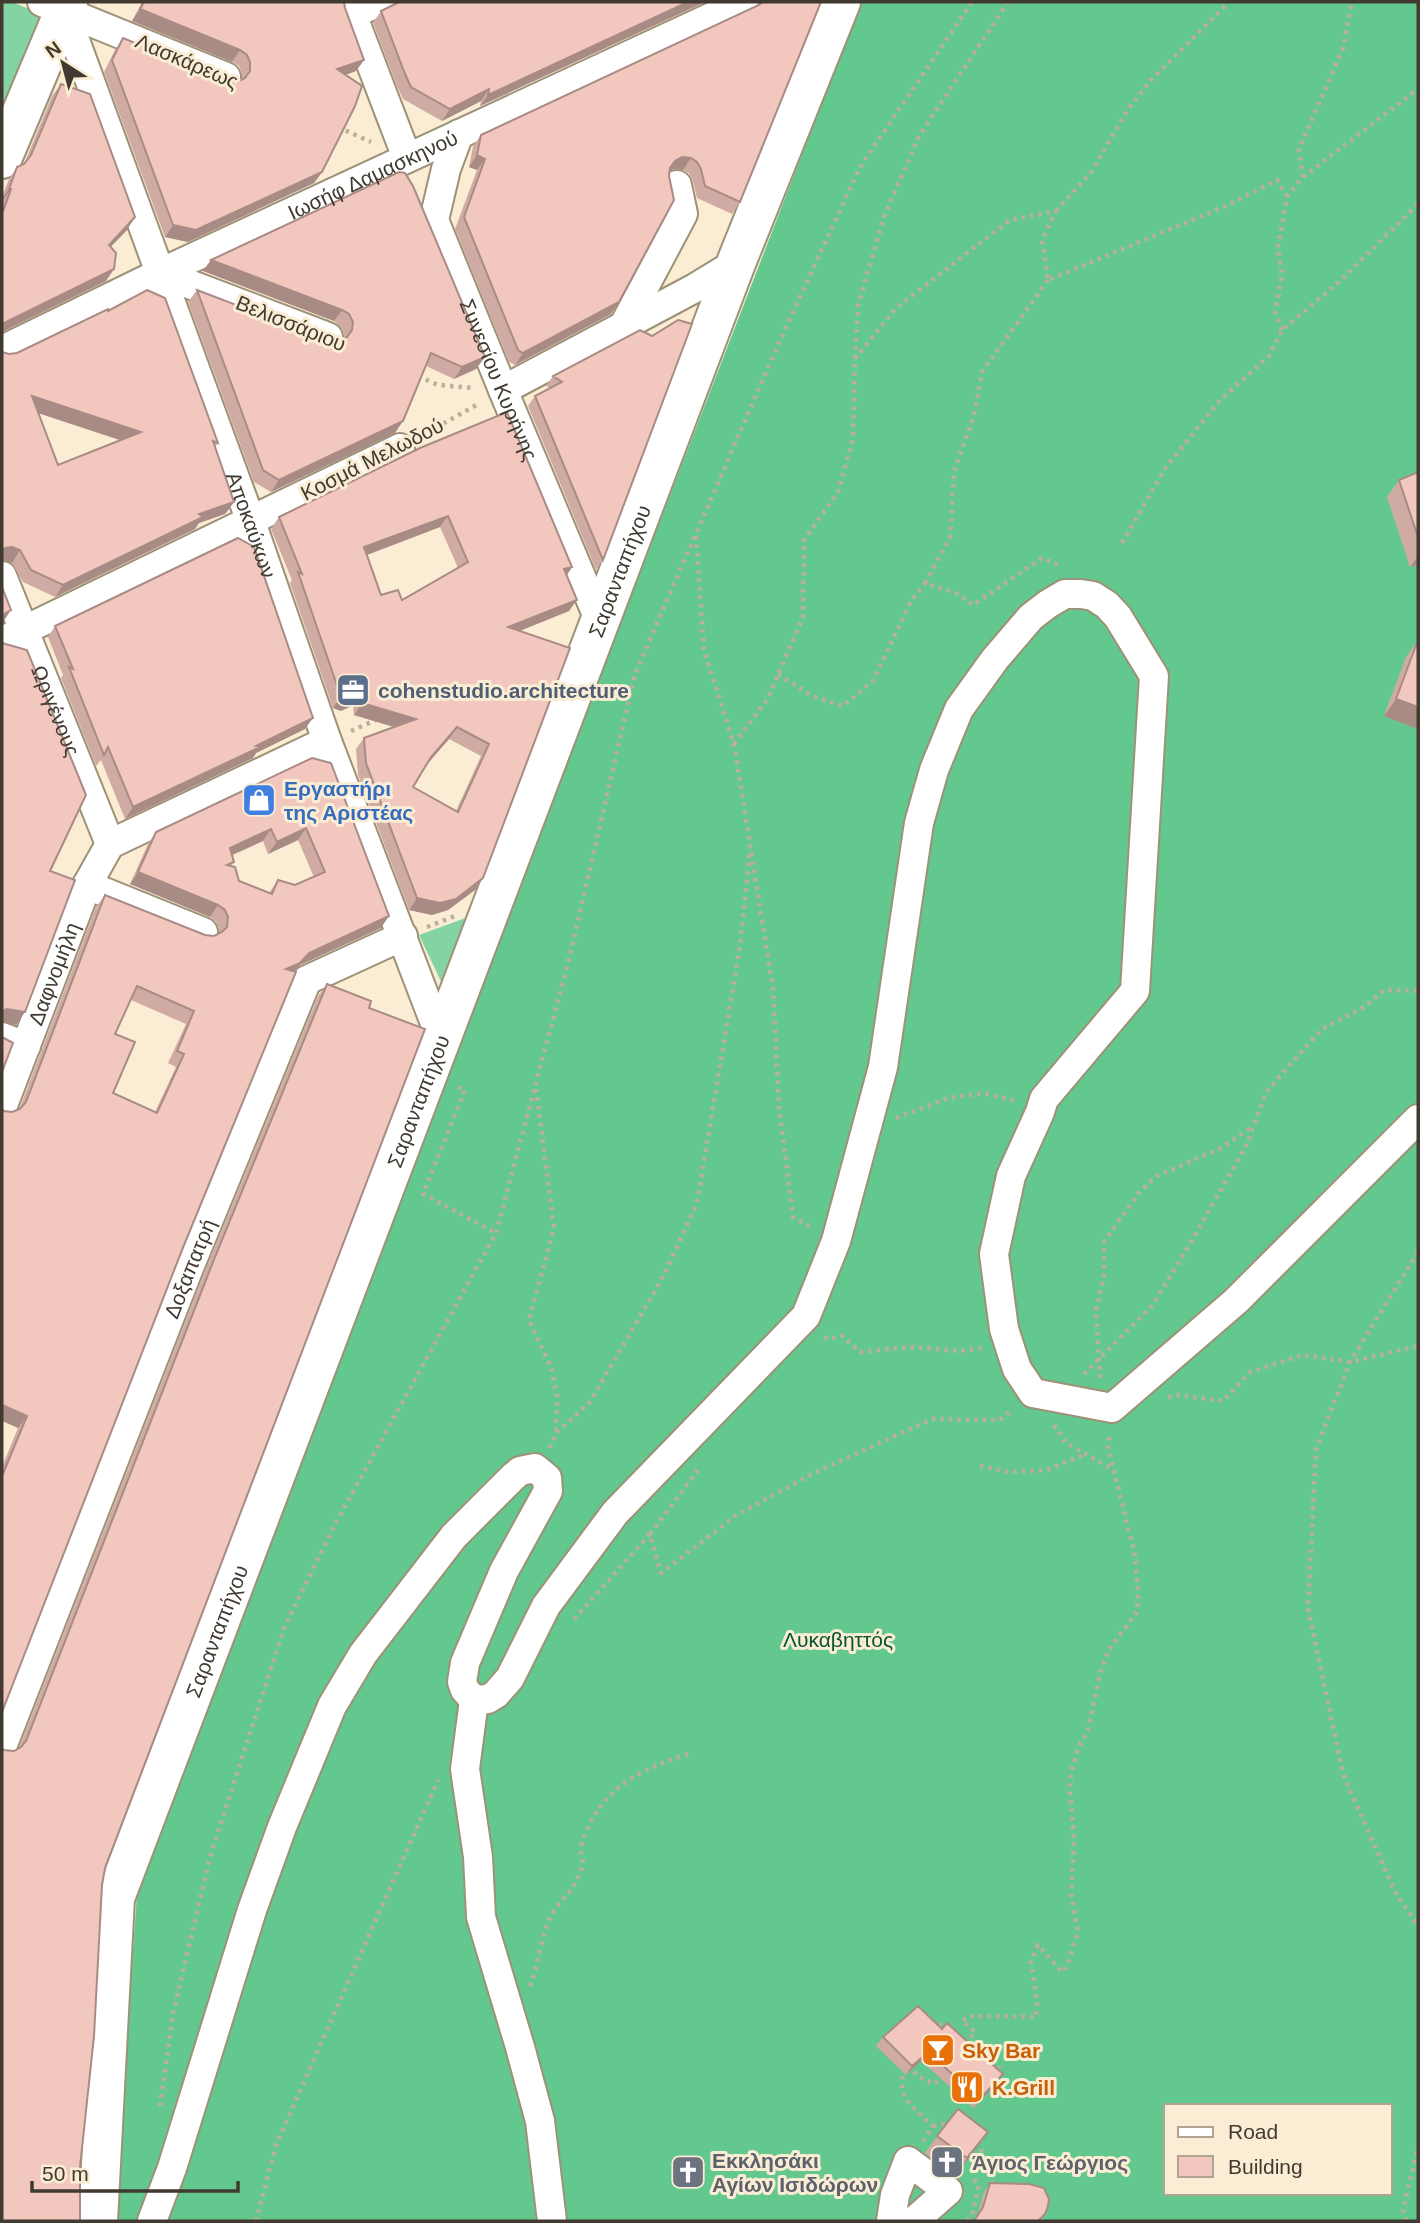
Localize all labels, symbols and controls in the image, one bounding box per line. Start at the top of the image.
north arrow [28,28,98,98]
street label: Λασκάρεως [132,29,242,93]
text: N [42,37,65,62]
street label: Ιωσήφ Δαμασκηνού [284,125,461,224]
street label: Βελισσάριου [233,291,349,355]
street label: Συνεσίου Κυρήνης [456,295,543,464]
street label: Κοσμά Μελωδού [297,413,447,505]
street label: Αποκαύκων [222,469,281,581]
street label: Σαρανταπήχου [583,502,655,640]
street label: Ωριγένους [28,662,85,759]
office icon: cohenstudio.architecture [334,671,372,709]
place label: cohenstudio.architecture [378,679,629,702]
place label: Εργαστήρι της Αριστέας [284,777,413,825]
shop icon: Εργαστήρι της Αριστέας [240,781,278,819]
street label: Δαφνομήλη [23,919,83,1028]
street label: Σαρανταπήχου [382,1032,453,1170]
street label: Δοξαπατρή [159,1215,219,1321]
street label: Σαρανταπήχου [181,1562,252,1700]
park label: Λυκαβηττός [783,1628,893,1651]
bar icon: Sky Bar [919,2031,957,2069]
place label: Sky Bar [962,2039,1040,2062]
restaurant icon: K.Grill [948,2068,986,2106]
place label: K.Grill [992,2076,1055,2099]
legend [1164,2104,1392,2195]
text: Road [1228,2120,1278,2143]
church icon: Άγιος Γεώργιος [928,2143,966,2181]
place label: Εκκλησάκι Αγίων Ισιδώρων [712,2149,878,2196]
scale bar [32,2150,238,2194]
place label: Άγιος Γεώργιος [972,2151,1128,2175]
church icon: Εκκλησάκι Αγίων Ισιδώρων [669,2153,707,2191]
text: Building [1228,2155,1303,2178]
text: 50 m [42,2162,89,2185]

